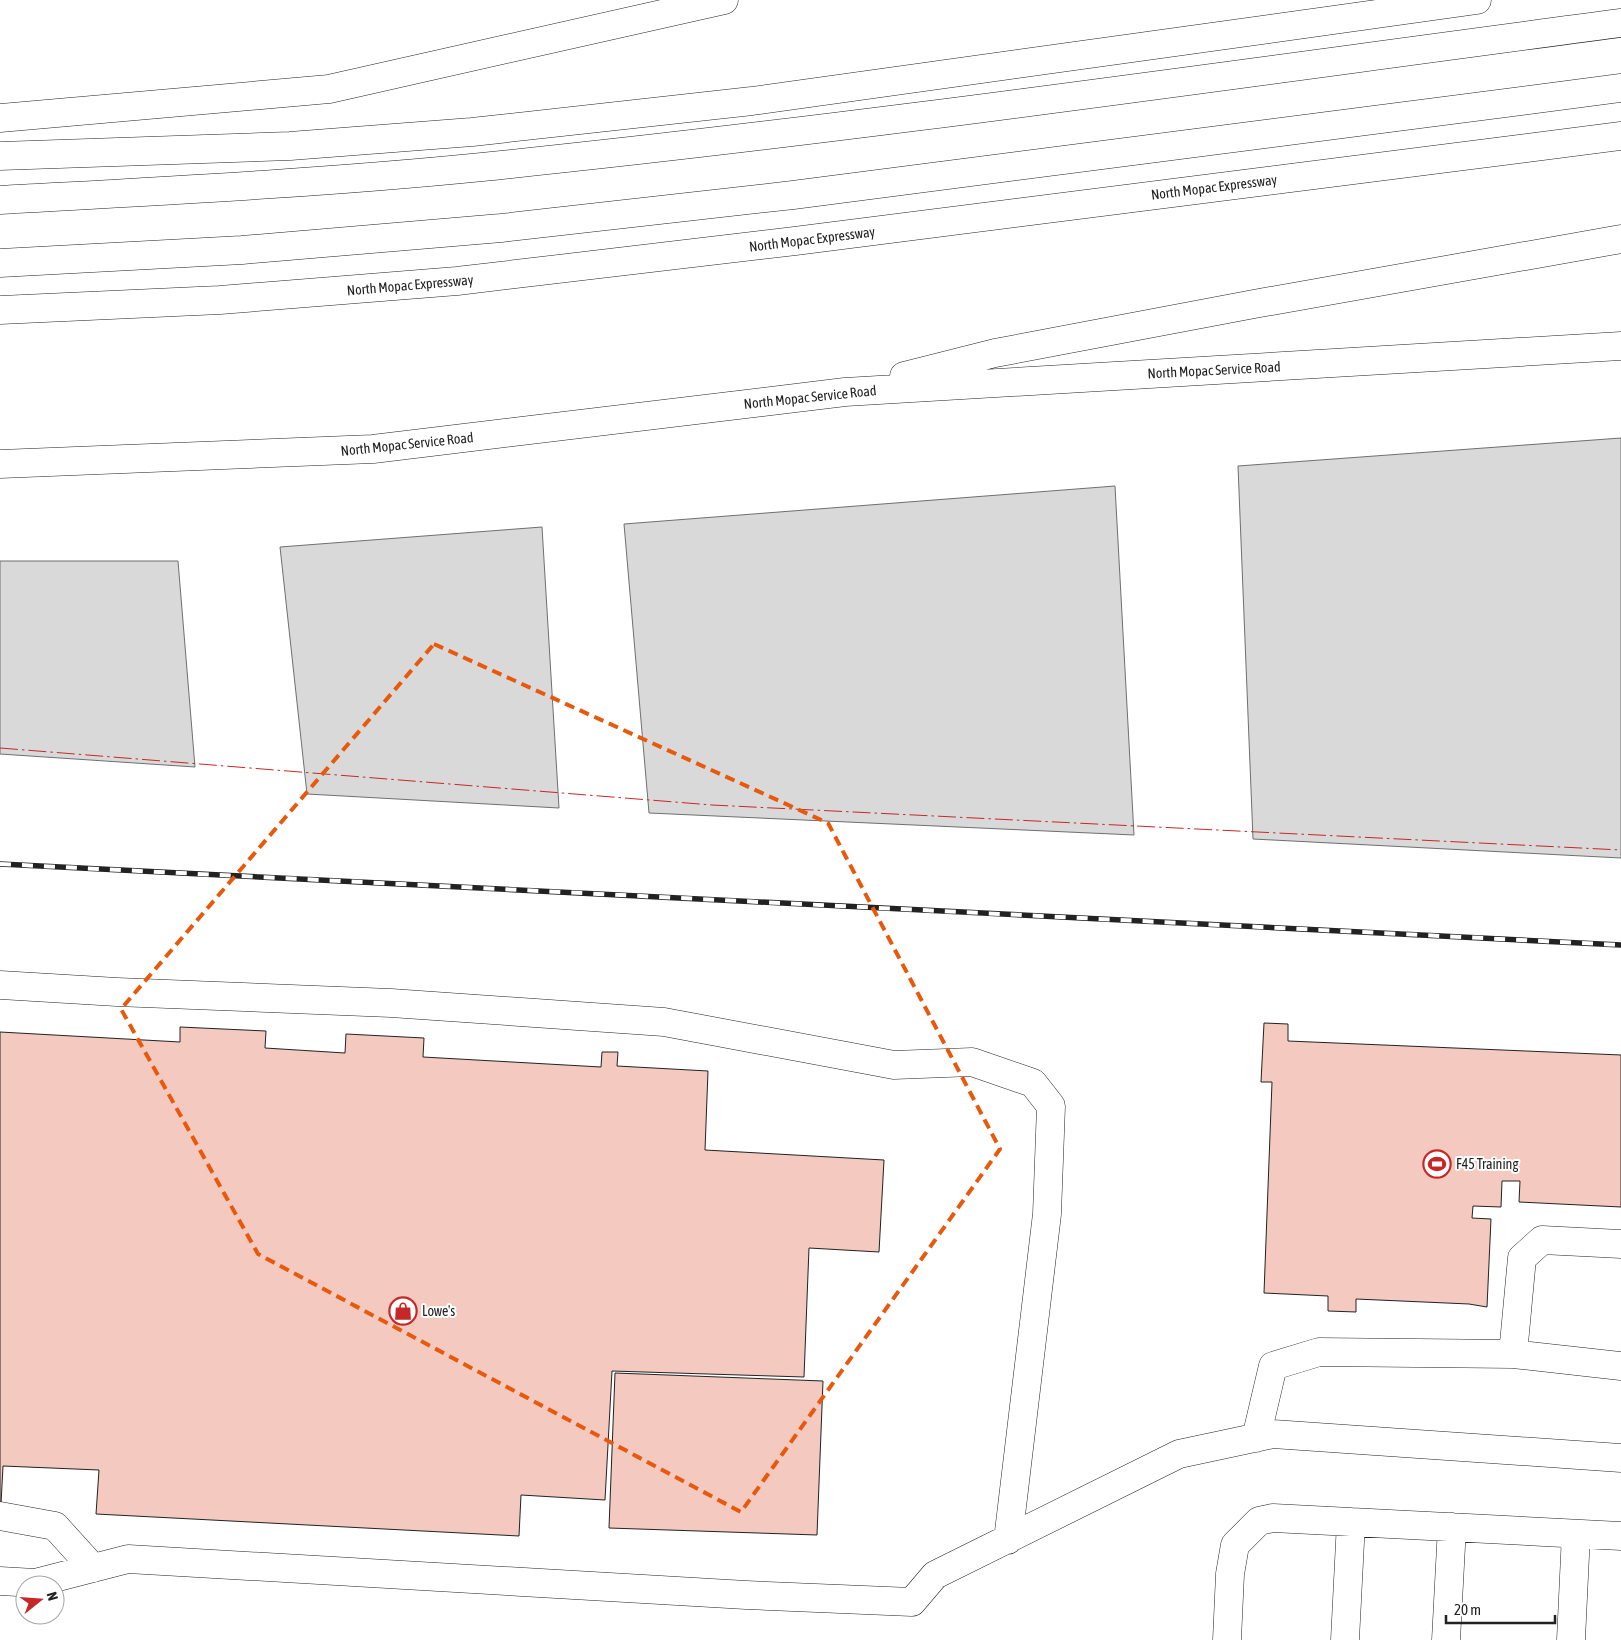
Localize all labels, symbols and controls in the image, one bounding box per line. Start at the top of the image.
street label: North Mopac Expressway [1150,171,1278,203]
street label: North Mopac Expressway [748,223,876,255]
street label: North Mopac Expressway [346,271,474,298]
street label: North Mopac Service Road [1147,359,1281,381]
street label: North Mopac Service Road [743,382,877,412]
street label: North Mopac Service Road [340,429,474,459]
sports icon: F45 Training [1422,1149,1452,1179]
place label: F45 Training [1456,1156,1518,1172]
shop icon: Lowe's [388,1296,418,1326]
place label: Lowe's [422,1303,455,1319]
north arrow [15,1575,65,1625]
text: N [44,1590,61,1602]
scale bar [1446,1592,1555,1624]
text: 20 m [1454,1601,1481,1618]

